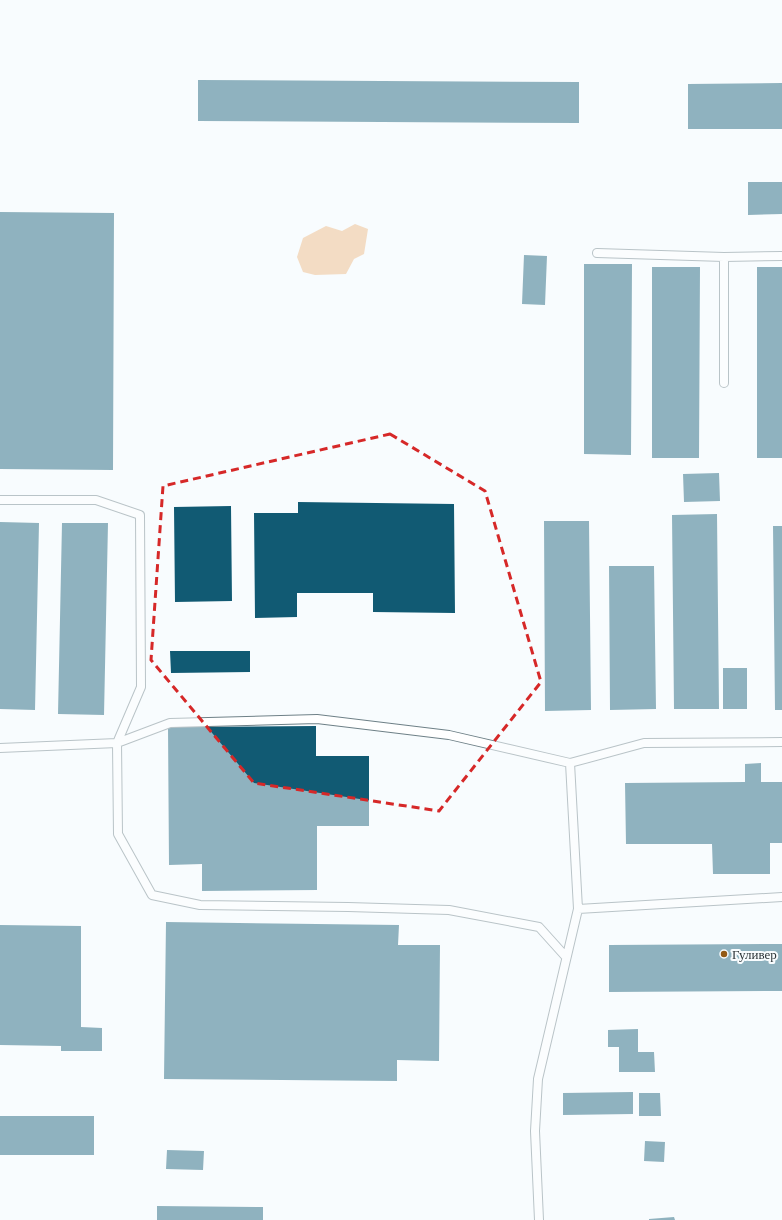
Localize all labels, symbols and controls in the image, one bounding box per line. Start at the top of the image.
place label: Гуливер [732,946,777,963]
marker: Гуливер [719,949,729,959]

